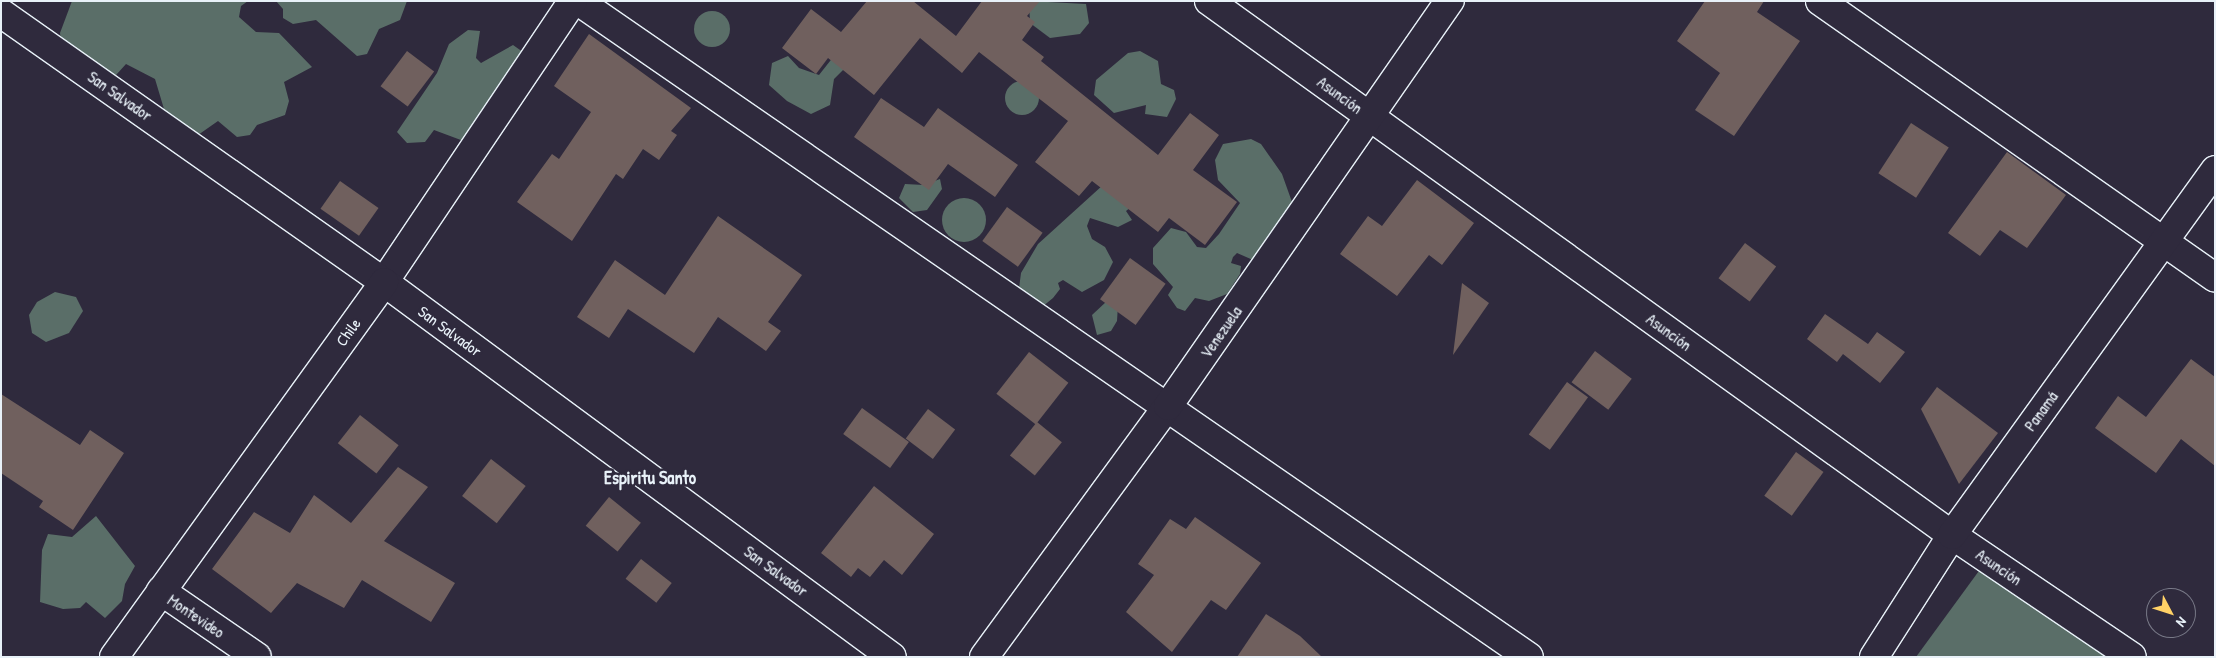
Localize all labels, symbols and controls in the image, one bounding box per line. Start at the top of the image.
street label: San Salvador [84,67,156,125]
street label: Asunción [1314,72,1366,118]
street label: San Salvador [414,302,486,360]
street label: Venezuela [1196,302,1246,362]
street label: Asunción [1643,309,1695,355]
street label: Chile [332,314,364,350]
street label: Panamá [2020,387,2062,435]
district label: Espiritu Santo [604,467,696,489]
street label: San Salvador [740,542,812,600]
street label: Asunción [1972,545,2026,589]
north arrow [2146,588,2196,638]
street label: Montevideo [164,590,228,642]
text: N [2172,613,2192,631]

